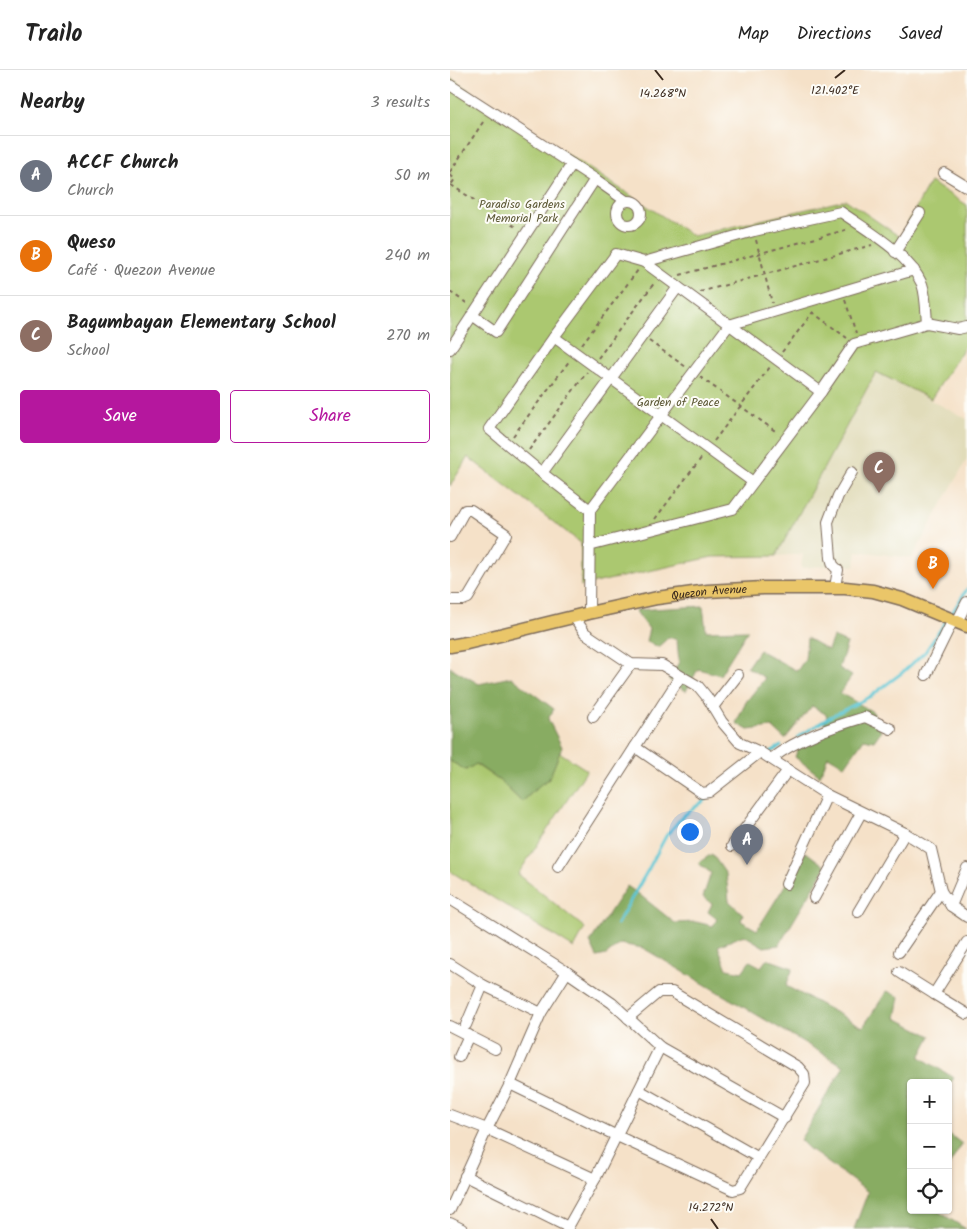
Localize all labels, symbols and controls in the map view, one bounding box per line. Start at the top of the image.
text: Trailo [25,15,83,54]
text: Map [737,20,769,49]
text: Directions [797,20,871,49]
text: Saved [899,20,942,49]
text: 121.402°E [811,81,860,100]
text: 14.268°N [640,84,686,103]
text: Nearby [20,86,85,119]
text: 3 results [371,90,430,115]
text: ACCF Church [67,148,179,178]
text: A [31,163,41,188]
text: 50 m [394,163,430,188]
text: Church [67,178,114,203]
park label: Paradiso Gardens Memorial Park [479,195,565,228]
text: Queso [67,228,116,258]
text: B [31,243,41,268]
text: 240 m [385,243,430,268]
text: Café · Quezon Avenue [67,258,215,283]
text: Bagumbayan Elementary School [67,308,336,338]
text: C [31,323,41,348]
text: 270 m [386,323,430,348]
text: School [67,338,110,363]
button: Save [20,390,220,443]
button: Share [230,390,430,443]
park label: Garden of Peace [637,393,720,412]
pin: C [863,452,895,493]
pin: B [917,548,949,589]
street label: Quezon Avenue [670,580,748,606]
your location [677,819,703,845]
pin: A [731,824,763,865]
map controls [907,1079,952,1214]
button: + [907,1079,952,1124]
button: − [907,1124,952,1169]
button: locate [907,1169,952,1214]
text: 14.272°N [689,1198,733,1217]

